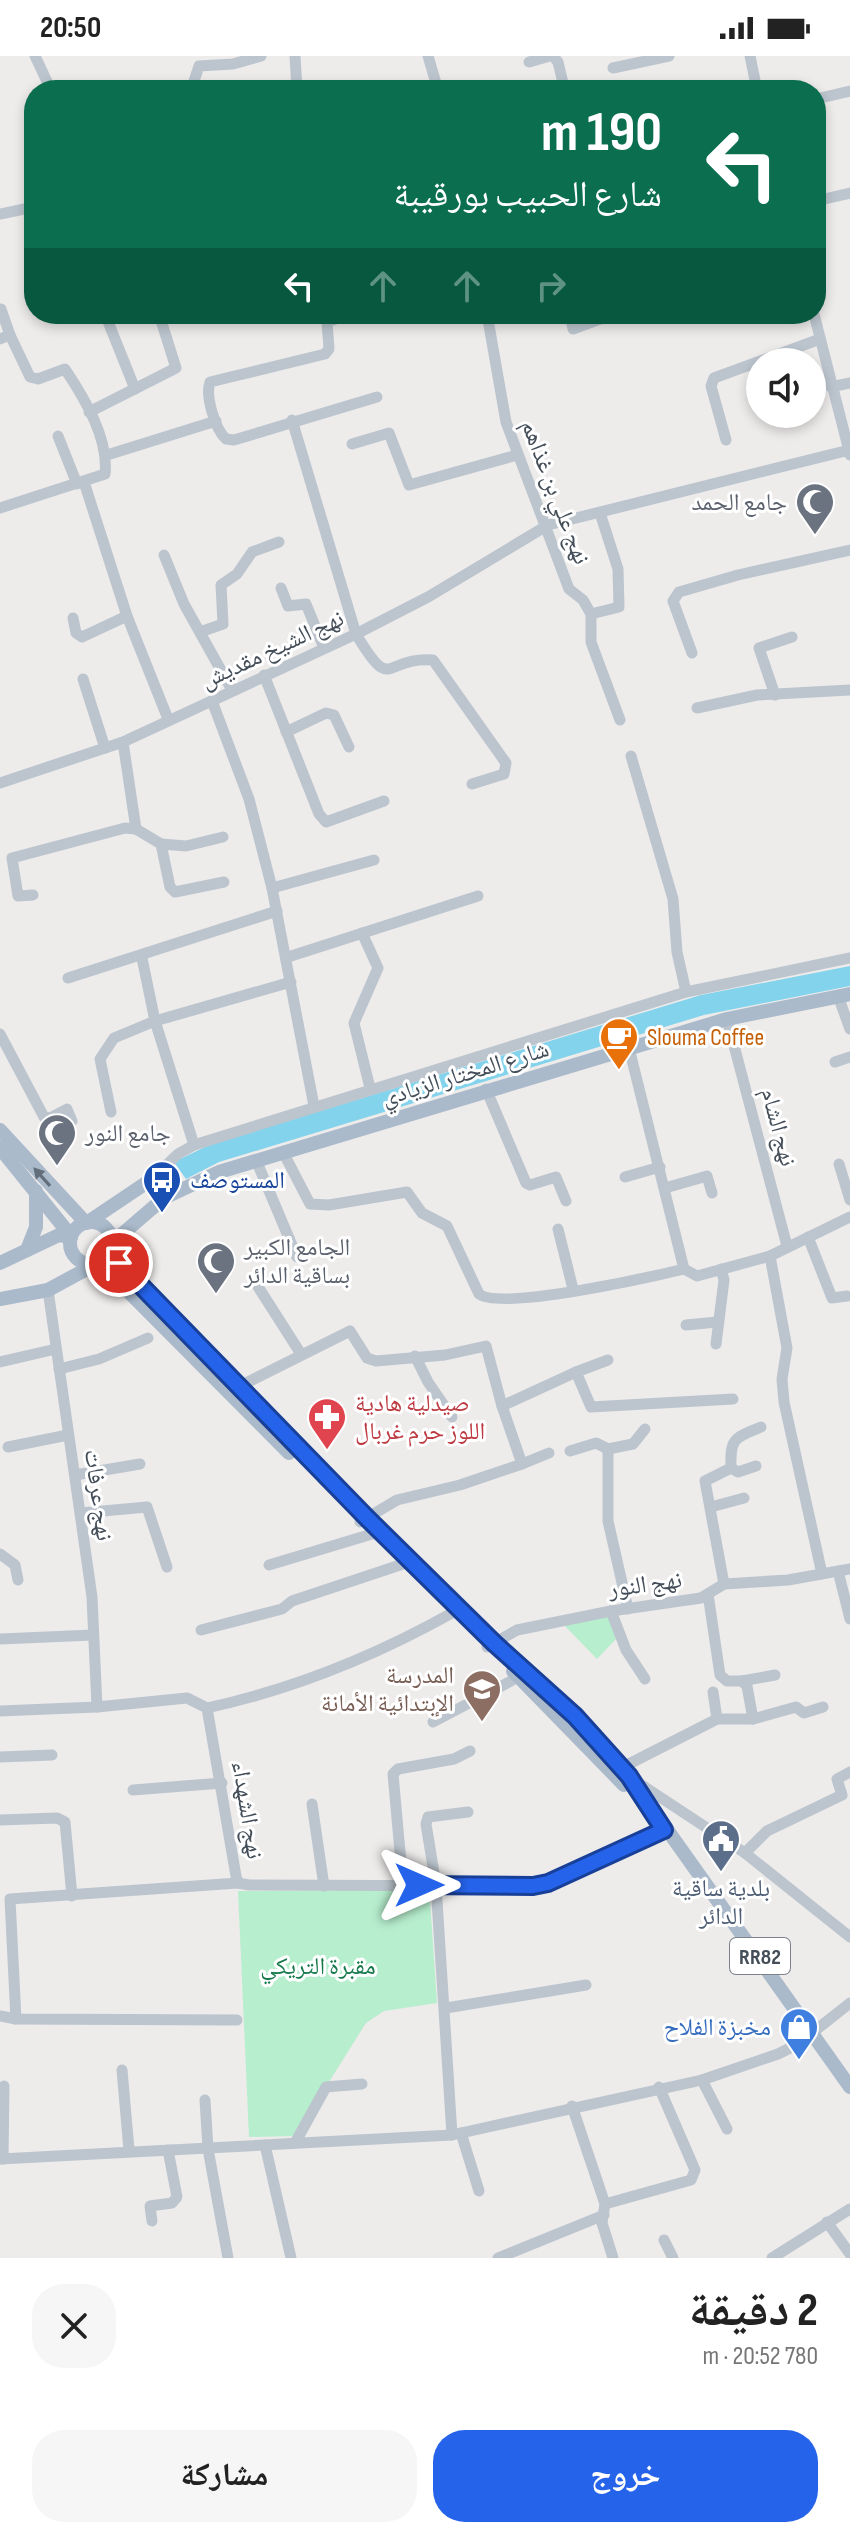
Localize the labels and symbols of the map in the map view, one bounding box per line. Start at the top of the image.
street label: نهج علي بن غذاهم [511,416,596,570]
mosque icon: جامع الحمد [794,481,836,536]
place label: جامع الحمد [691,488,787,517]
street label: نهج الشيخ مقديش [196,604,349,695]
cafe icon: Slouma Coffee [598,1016,640,1071]
place label: Slouma Coffee [647,1023,764,1052]
street label: شارع المختار الزيادي [378,1034,554,1117]
street label: نهج الشام [753,1085,803,1170]
mosque icon: جامع النور [36,1112,78,1167]
place label: جامع النور [84,1119,171,1148]
bus stop icon: المستوصف [141,1159,183,1214]
place label: المستوصف [190,1166,285,1195]
one-way arrow [34,1168,52,1187]
pin [85,1229,153,1297]
place label: الجامع الكبير بساقية الدائر [243,1233,350,1290]
mosque icon: الجامع الكبير بساقية الدائر [195,1240,237,1295]
place label: صيدلية هادية اللوز حرم غربال [355,1389,485,1447]
pharmacy icon: صيدلية هادية اللوز حرم غربال [306,1396,348,1451]
street label: نهج عرفات [78,1447,119,1543]
street label: نهج النور [605,1565,684,1604]
place label: المدرسة الإبتدائية الأمانة [321,1661,454,1718]
school or university icon: المدرسة الإبتدائية الأمانة [461,1668,503,1723]
street label: نهج الشهداء [225,1759,270,1861]
public building icon: بلدية ساقية الدائر [700,1818,742,1873]
position arrow [377,1843,461,1927]
place label: بلدية ساقية الدائر [672,1874,770,1931]
road number: RR82 [730,1938,790,1974]
park label: مقبرة التريكي [260,1952,376,1985]
shop icon: مخبزة الفلاح [778,2006,820,2061]
place label: مخبزة الفلاح [664,2013,771,2042]

